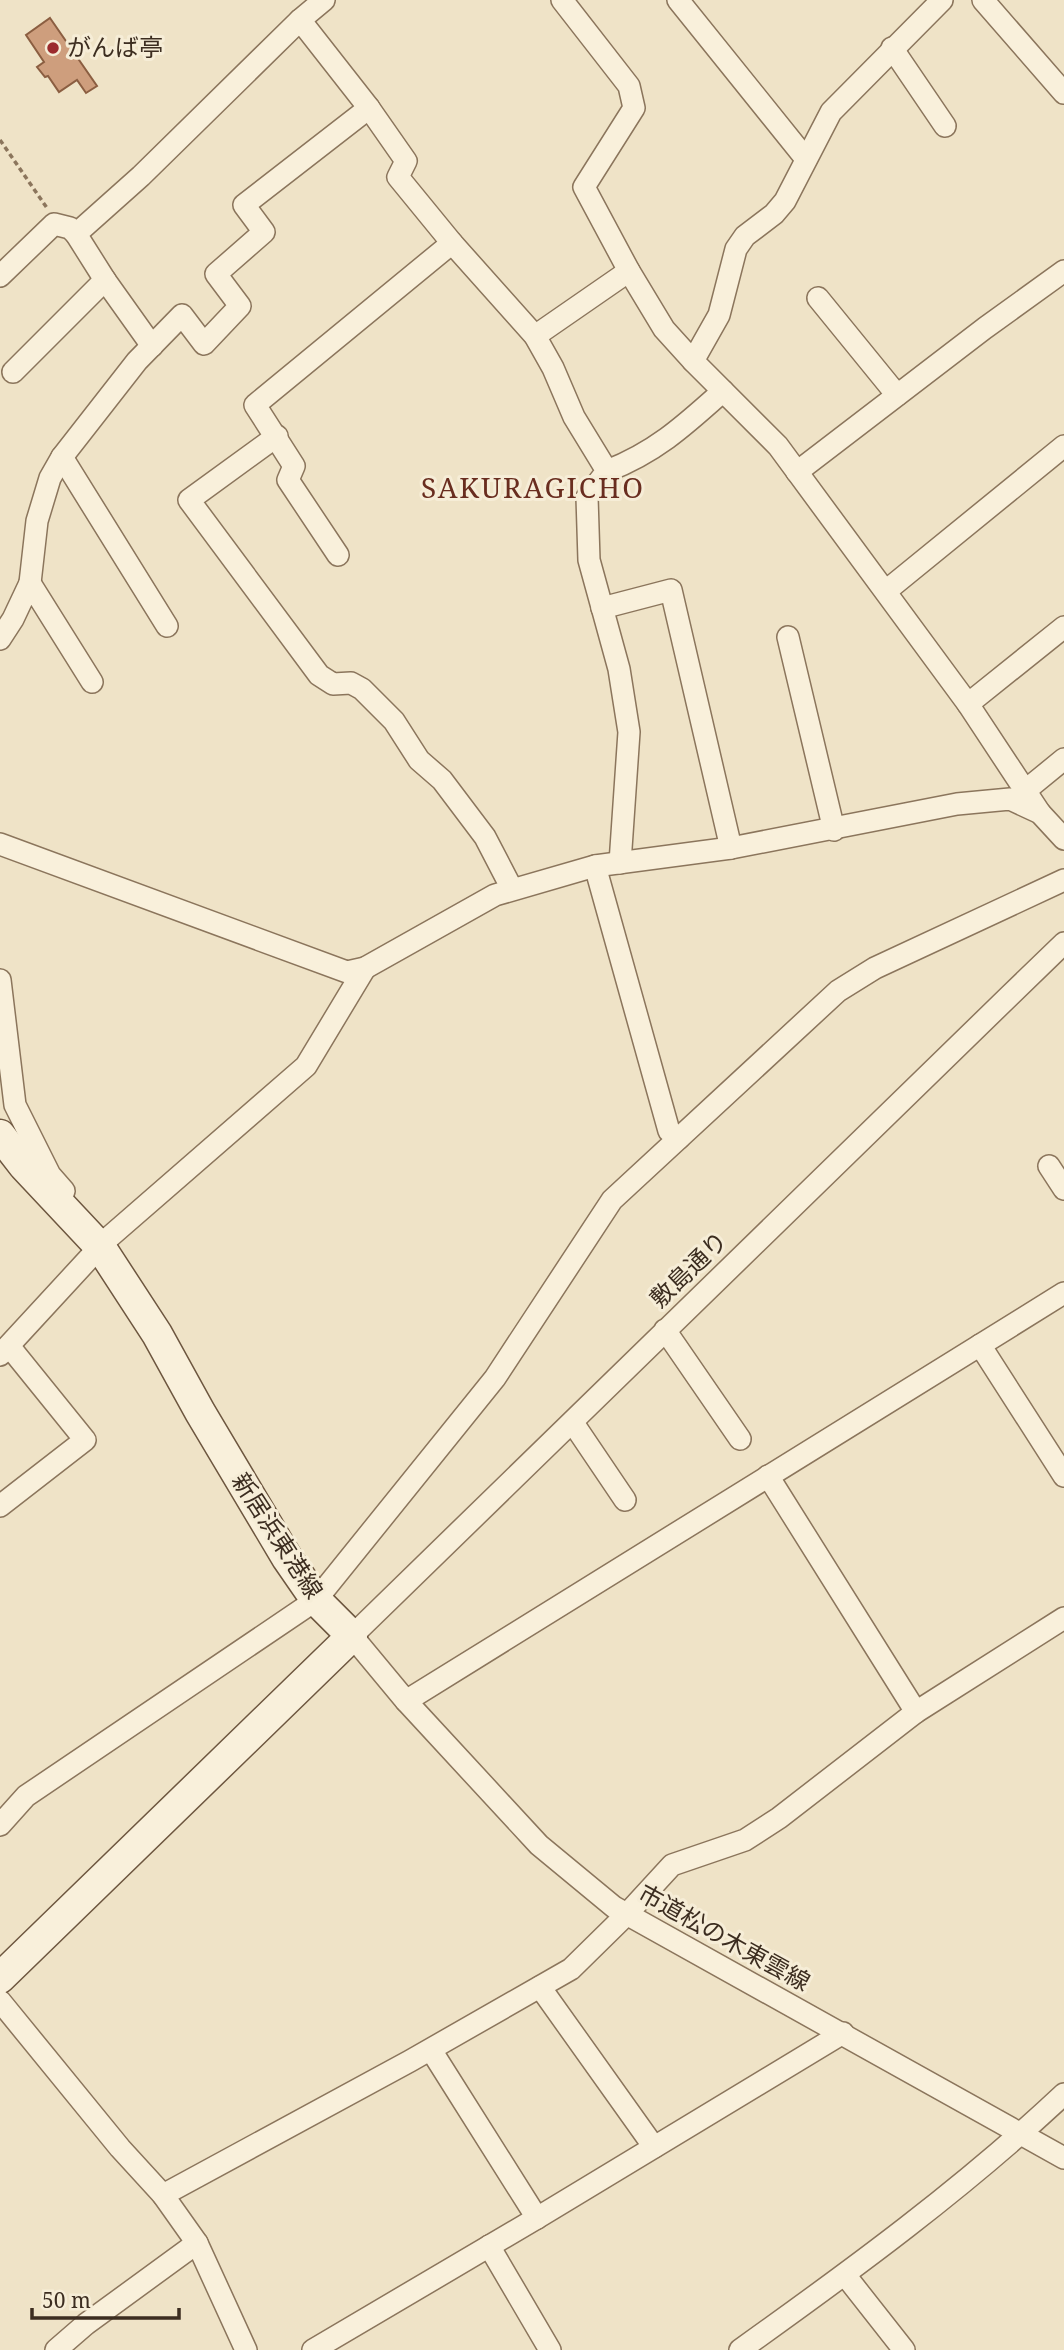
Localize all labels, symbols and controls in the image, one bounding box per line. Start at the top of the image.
place label: がんば亭 [67,30,163,63]
marker: がんば亭 [45,40,61,56]
district label: SAKURAGICHO [421,468,645,506]
street label: 敷島通り [642,1224,734,1314]
street label: 新居浜東港線 [225,1466,331,1605]
street label: 市道松の木東雲線 [633,1876,817,1998]
scale bar [32,2276,178,2320]
text: 50 m [42,2286,91,2314]

